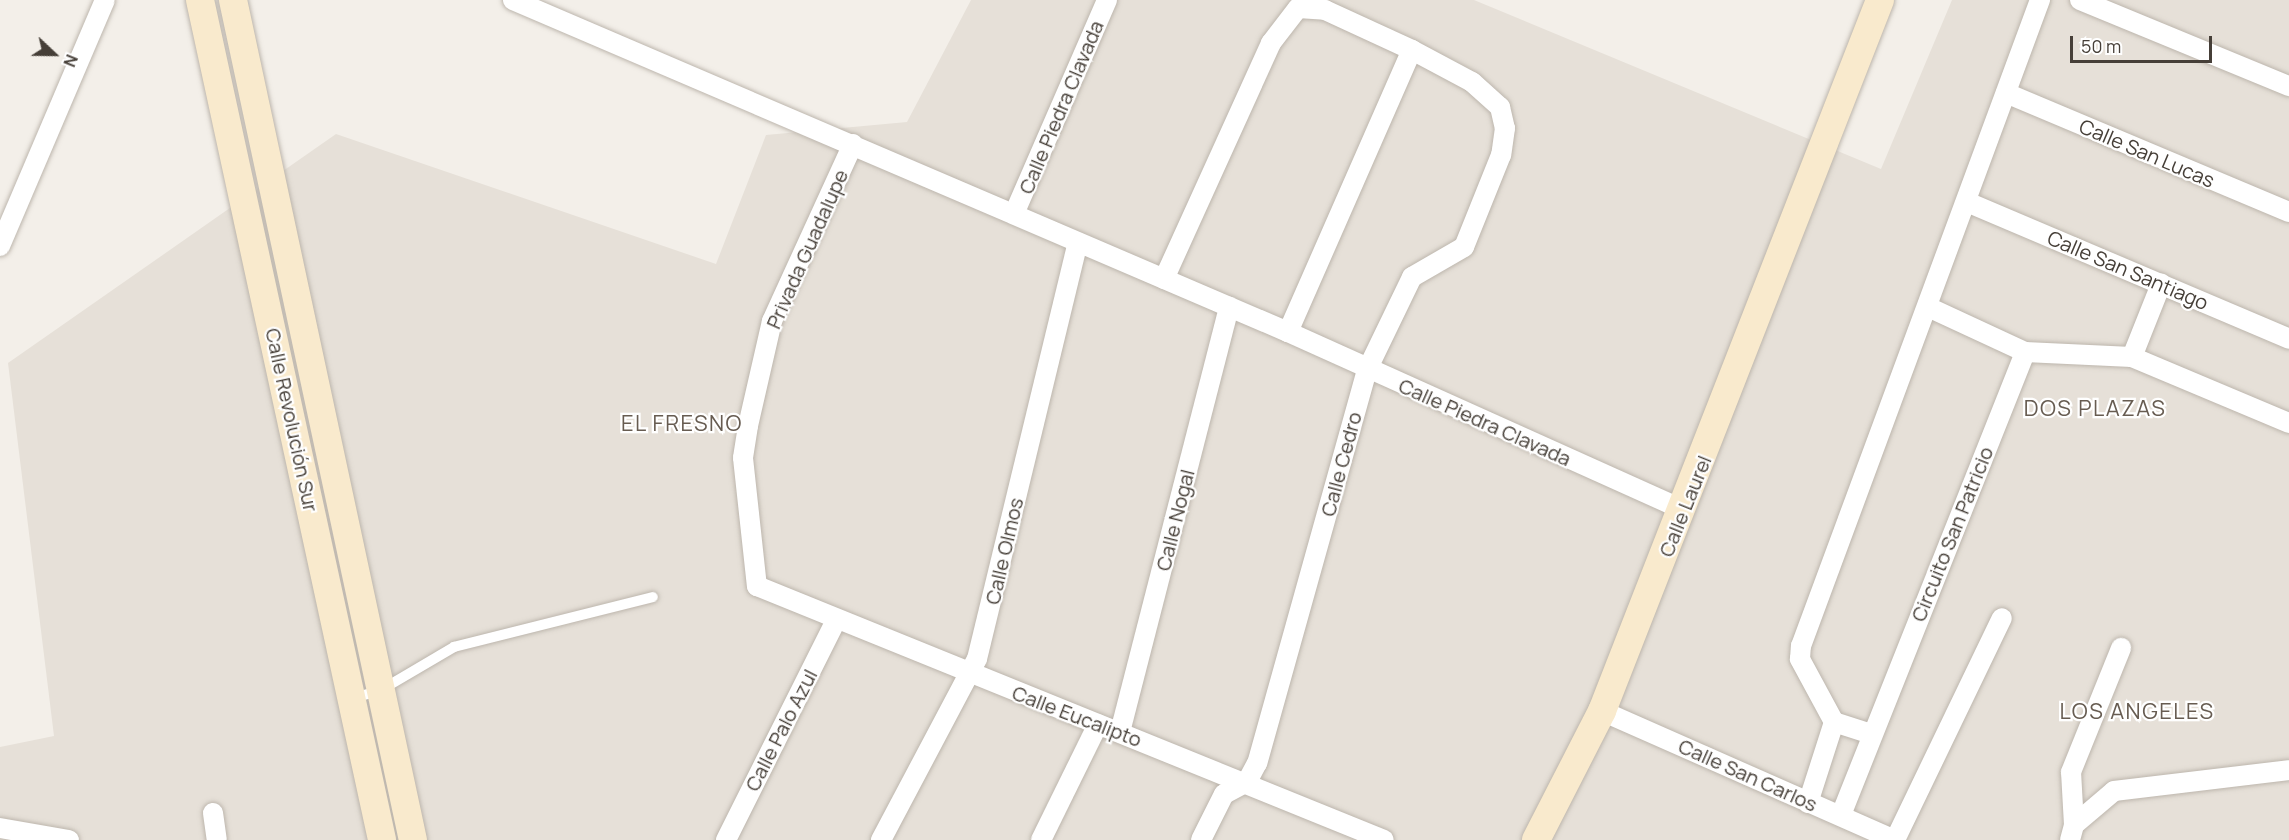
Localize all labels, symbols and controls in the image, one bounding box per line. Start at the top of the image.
street label: Calle Piedra Clavada [1014,17,1108,197]
north arrow [24,24,84,84]
scale bar [2073,24,2216,62]
text: 50 m [2081,34,2121,58]
text: N [58,51,83,70]
street label: Calle San Lucas [2076,114,2218,192]
street label: Privada Guadalupe [761,166,853,332]
street label: Calle San Santiago [2044,225,2212,315]
street label: Calle Revolución Sur [261,326,323,514]
street label: Calle Piedra Clavada [1395,373,1575,471]
district label: DOS PLAZAS [2024,396,2166,422]
street label: Calle Cedro [1316,409,1366,519]
district label: EL FRESNO [620,411,744,437]
street label: Circuito San Patricio [1906,443,1998,625]
street label: Calle Laurel [1654,452,1716,560]
street label: Calle Nogal [1151,467,1199,573]
street label: Calle Olmos [980,495,1028,607]
street label: Calle Palo Azul [740,665,822,795]
street label: Calle Eucalipto [1009,680,1145,752]
district label: LOS ANGELES [2060,699,2214,725]
street label: Calle San Carlos [1675,734,1821,816]

